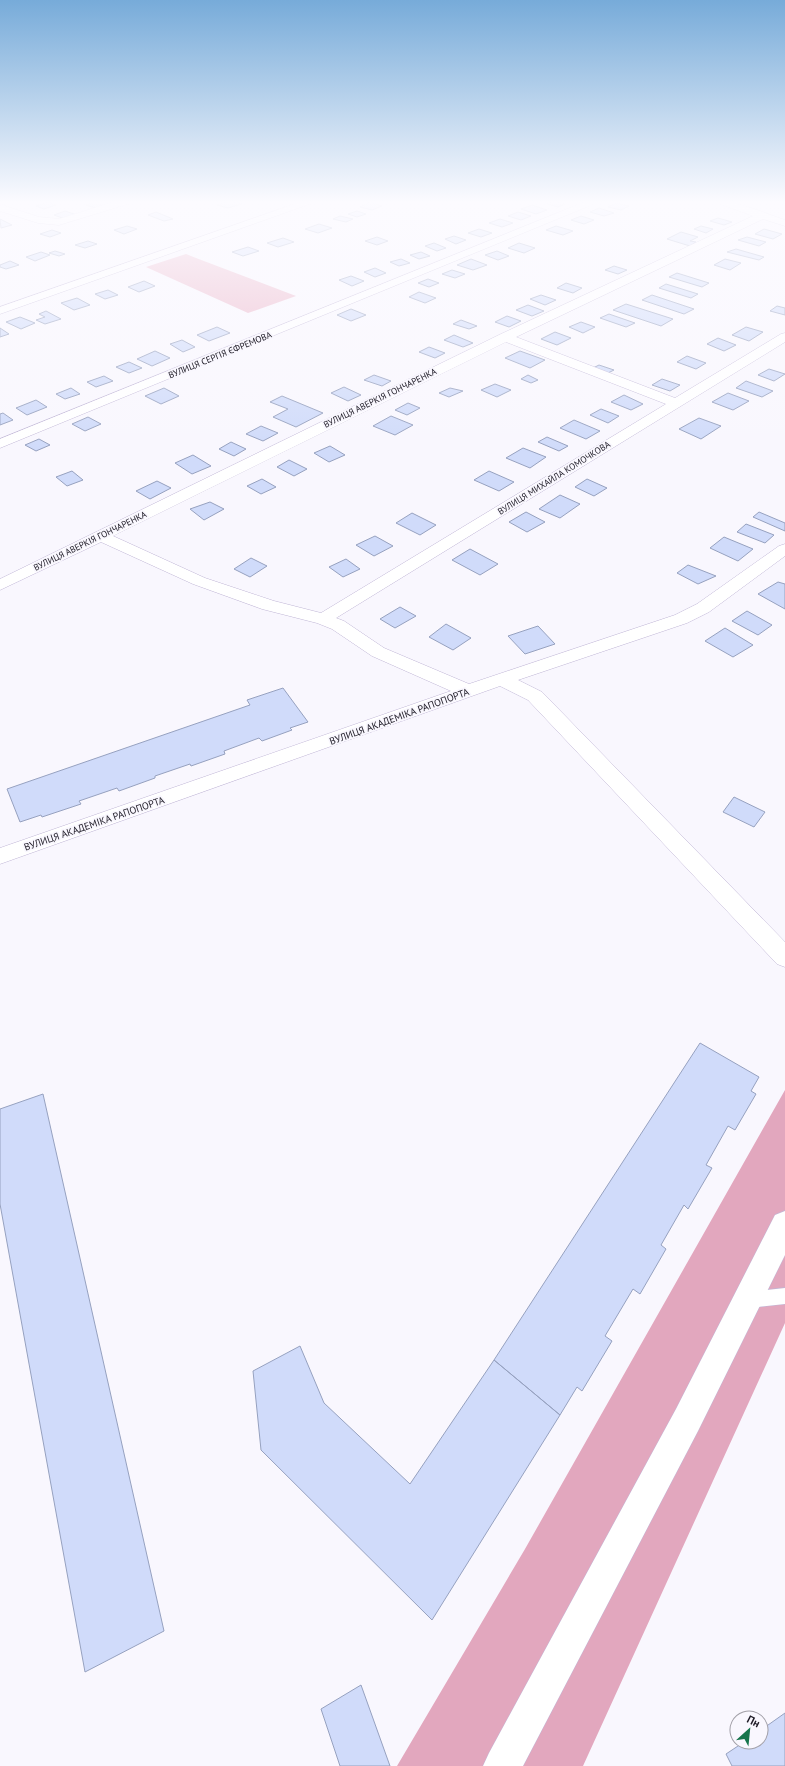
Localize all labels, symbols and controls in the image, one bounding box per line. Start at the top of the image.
street label: ВУЛИЦЯ СЕРГІЯ ЄФРЕМОВА [167,328,274,380]
street label: ВУЛИЦЯ АВЕРКІЯ ГОНЧАРЕНКА [321,365,439,430]
street label: ВУЛИЦЯ МИХАЙЛА КОМОЧКОВА [495,438,613,517]
street label: ВУЛИЦЯ АВЕРКІЯ ГОНЧАРЕНКА [31,508,149,573]
street label: ВУЛИЦЯ АКАДЕМІКА РАПОПОРТА [328,685,471,748]
street label: ВУЛИЦЯ АКАДЕМІКА РАПОПОРТА [22,793,166,854]
north arrow [729,1710,769,1750]
text: Пн [745,1712,763,1730]

